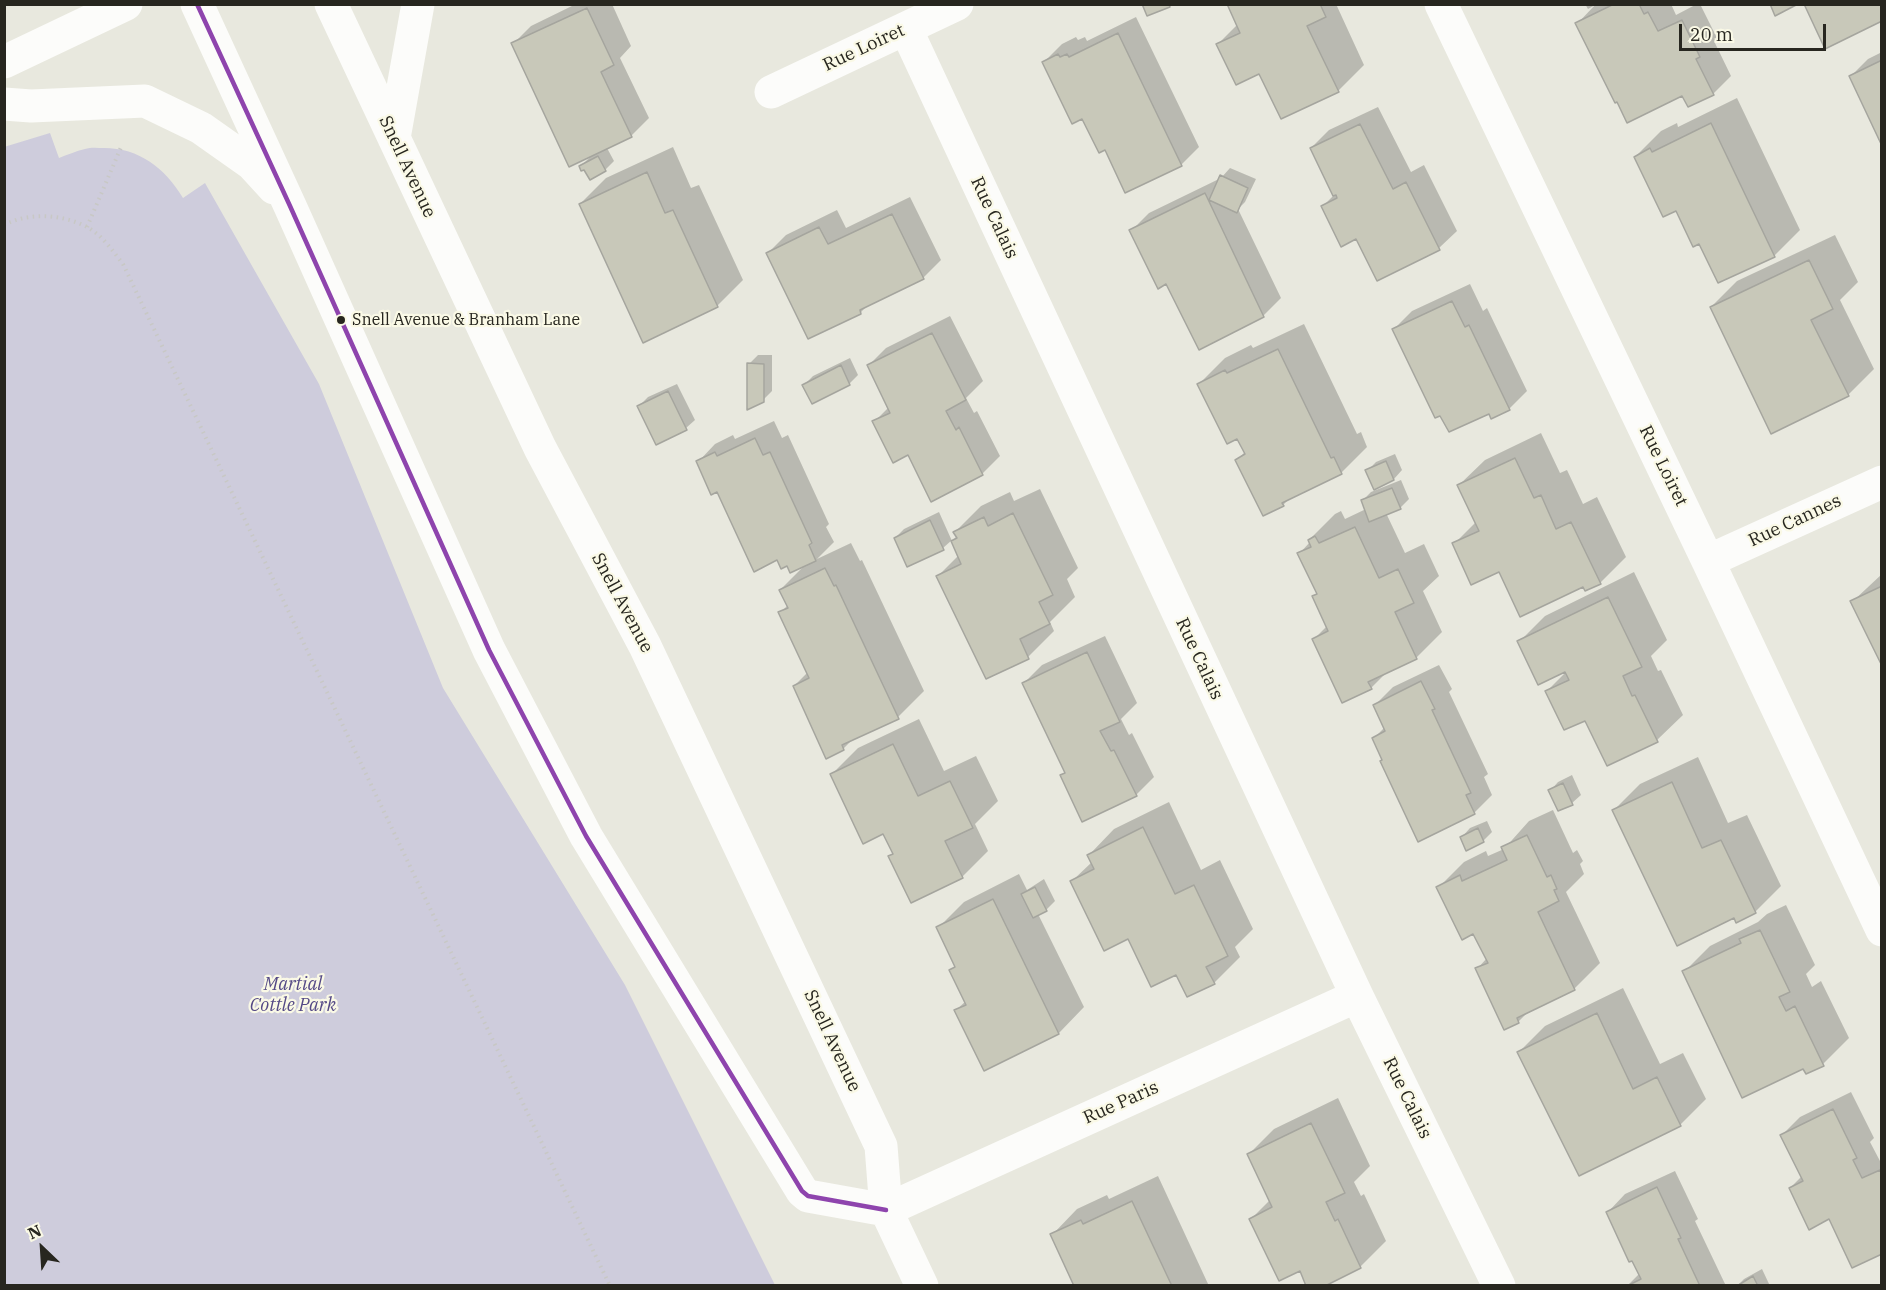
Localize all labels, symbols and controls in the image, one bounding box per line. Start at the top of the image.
scale bar [1682,12,1829,50]
street label: Rue Loiret [820,20,908,76]
text: 20 m [1690,23,1733,46]
street label: Snell Avenue [374,113,440,221]
street label: Rue Calais [966,174,1022,262]
place label: Snell Avenue & Branham Lane [352,310,580,330]
marker: Snell Avenue & Branham Lane [335,314,347,326]
street label: Rue Loiret [1634,422,1692,510]
street label: Rue Cannes [1745,490,1845,552]
street label: Snell Avenue [587,549,657,657]
street label: Rue Calais [1171,615,1227,703]
park label: Martial Cottle Park [250,974,336,1016]
street label: Snell Avenue [799,987,865,1095]
street label: Rue Calais [1378,1054,1436,1142]
street label: Rue Paris [1080,1077,1162,1129]
north arrow [12,1218,72,1278]
text: N [24,1220,44,1243]

